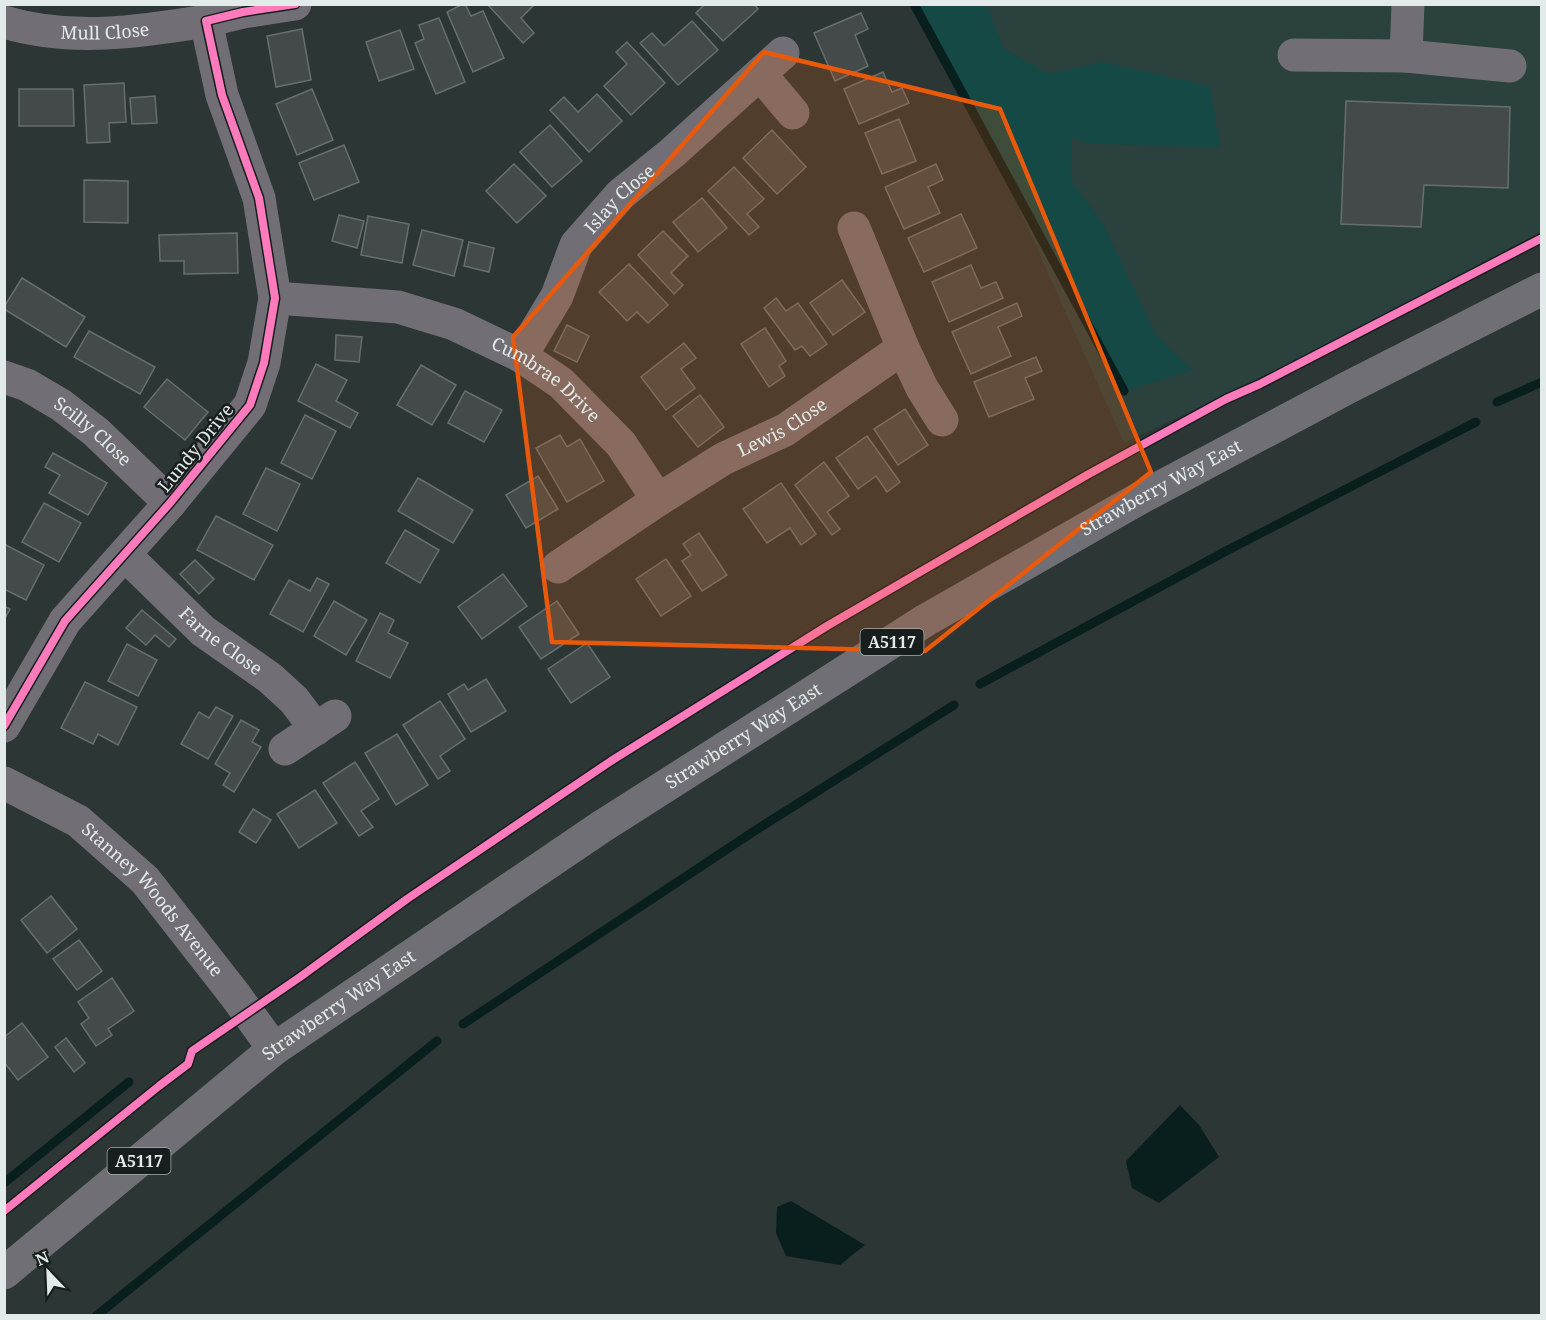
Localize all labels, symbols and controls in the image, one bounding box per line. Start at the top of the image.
street label: Mull Close [60,16,151,45]
street label: Islay Close [579,159,659,238]
street label: Cumbrae Drive [488,331,606,427]
street label: Scilly Close [50,391,137,471]
street label: Lewis Close [733,392,831,462]
street label: Lundy Drive [152,398,238,497]
street label: Strawberry Way East [1075,433,1245,541]
street label: Farne Close [174,601,268,680]
road number: A5117 [860,629,924,655]
street label: Strawberry Way East [660,677,826,794]
street label: Stanney Woods Avenue [77,817,229,981]
street label: Strawberry Way East [256,944,420,1065]
road number: A5117 [108,1148,170,1174]
north arrow [18,1242,78,1302]
text: N [32,1245,53,1271]

